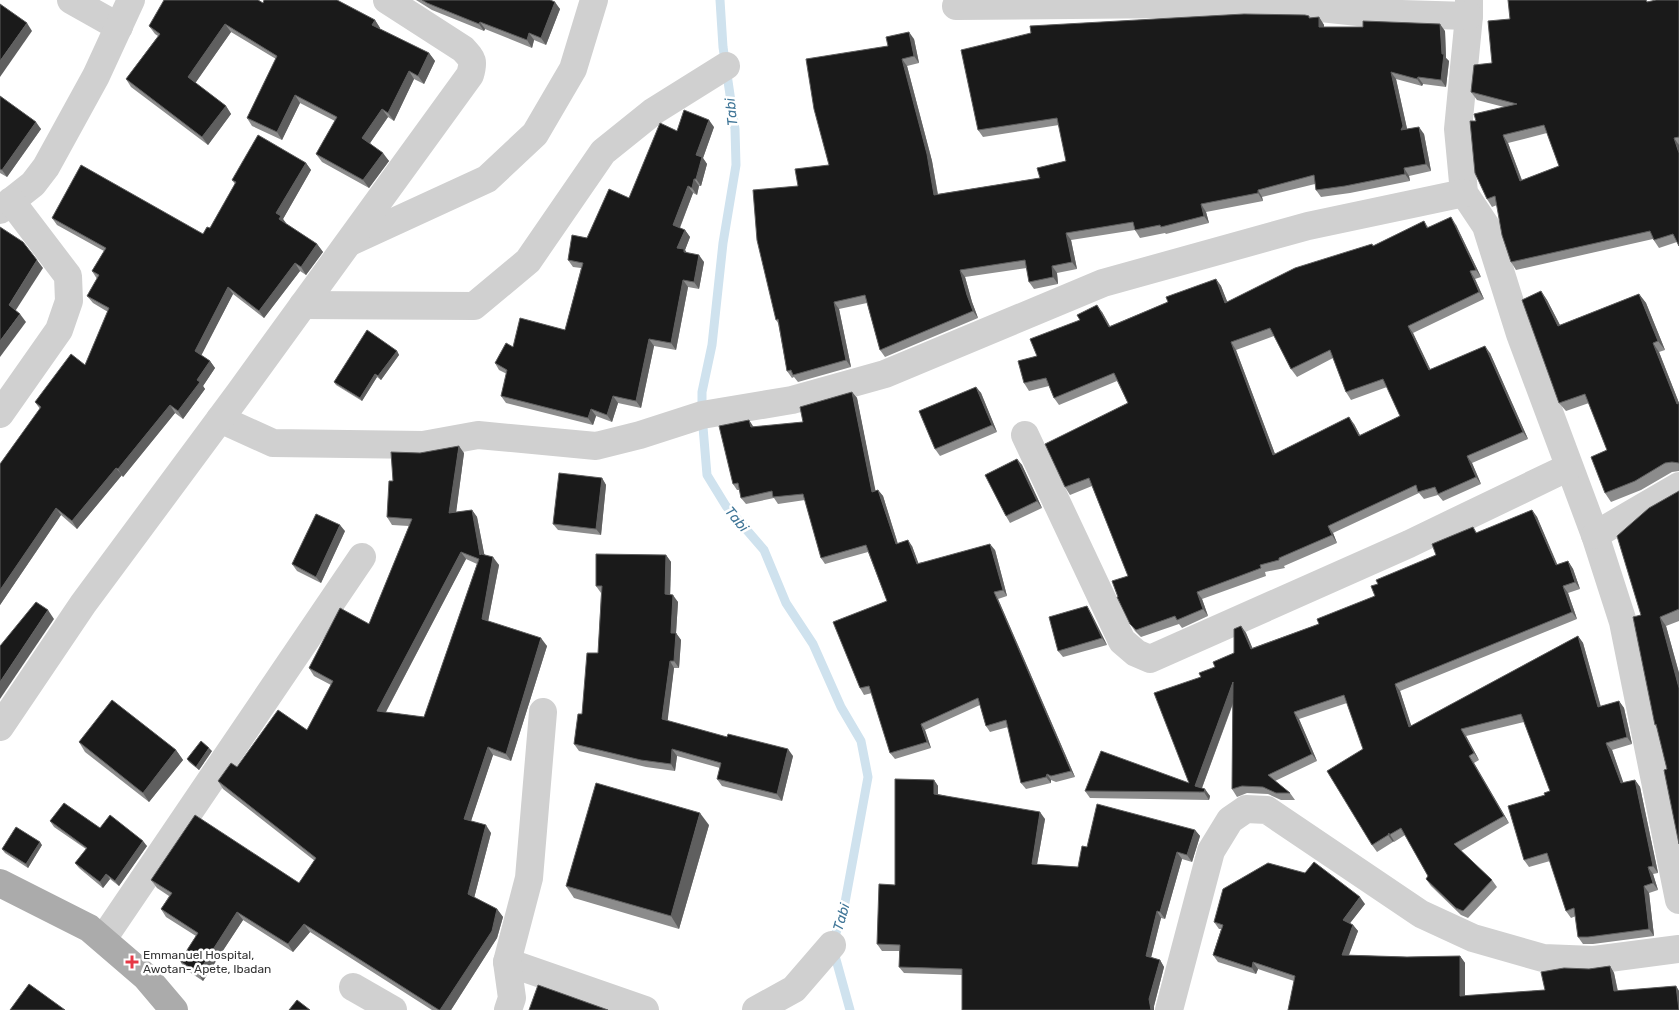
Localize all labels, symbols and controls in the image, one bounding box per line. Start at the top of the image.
water label: Tabi [722,97,741,127]
water label: Tabi [721,503,752,536]
water label: Tabi [829,901,854,933]
place label: Emmanuel Hospital, Awotan- Apete, Ibadan [143,948,271,976]
marker: Emmanuel Hospital, Awotan- Apete, Ibadan [125,955,139,969]

